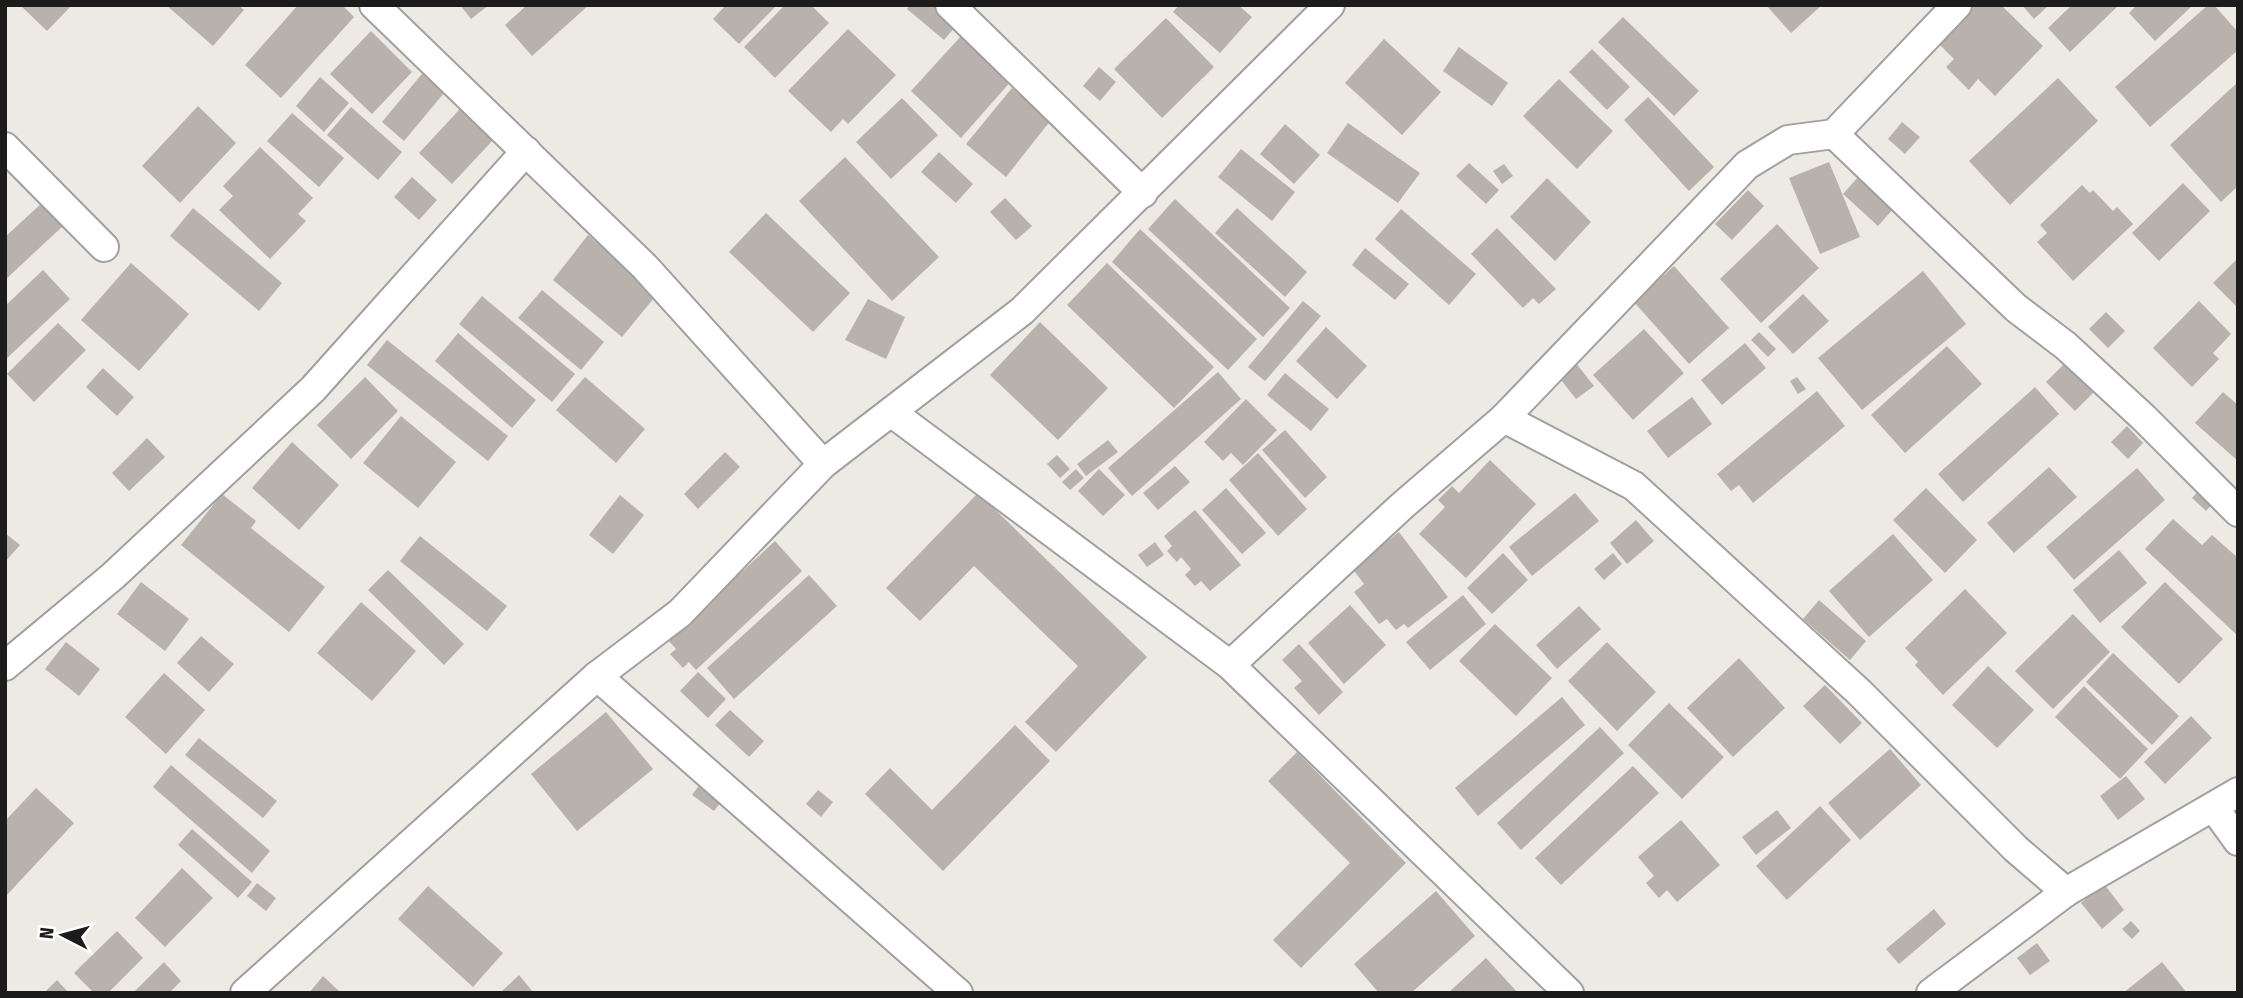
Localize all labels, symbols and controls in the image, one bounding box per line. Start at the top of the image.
north arrow [28,900,98,970]
text: N [35,926,59,940]

